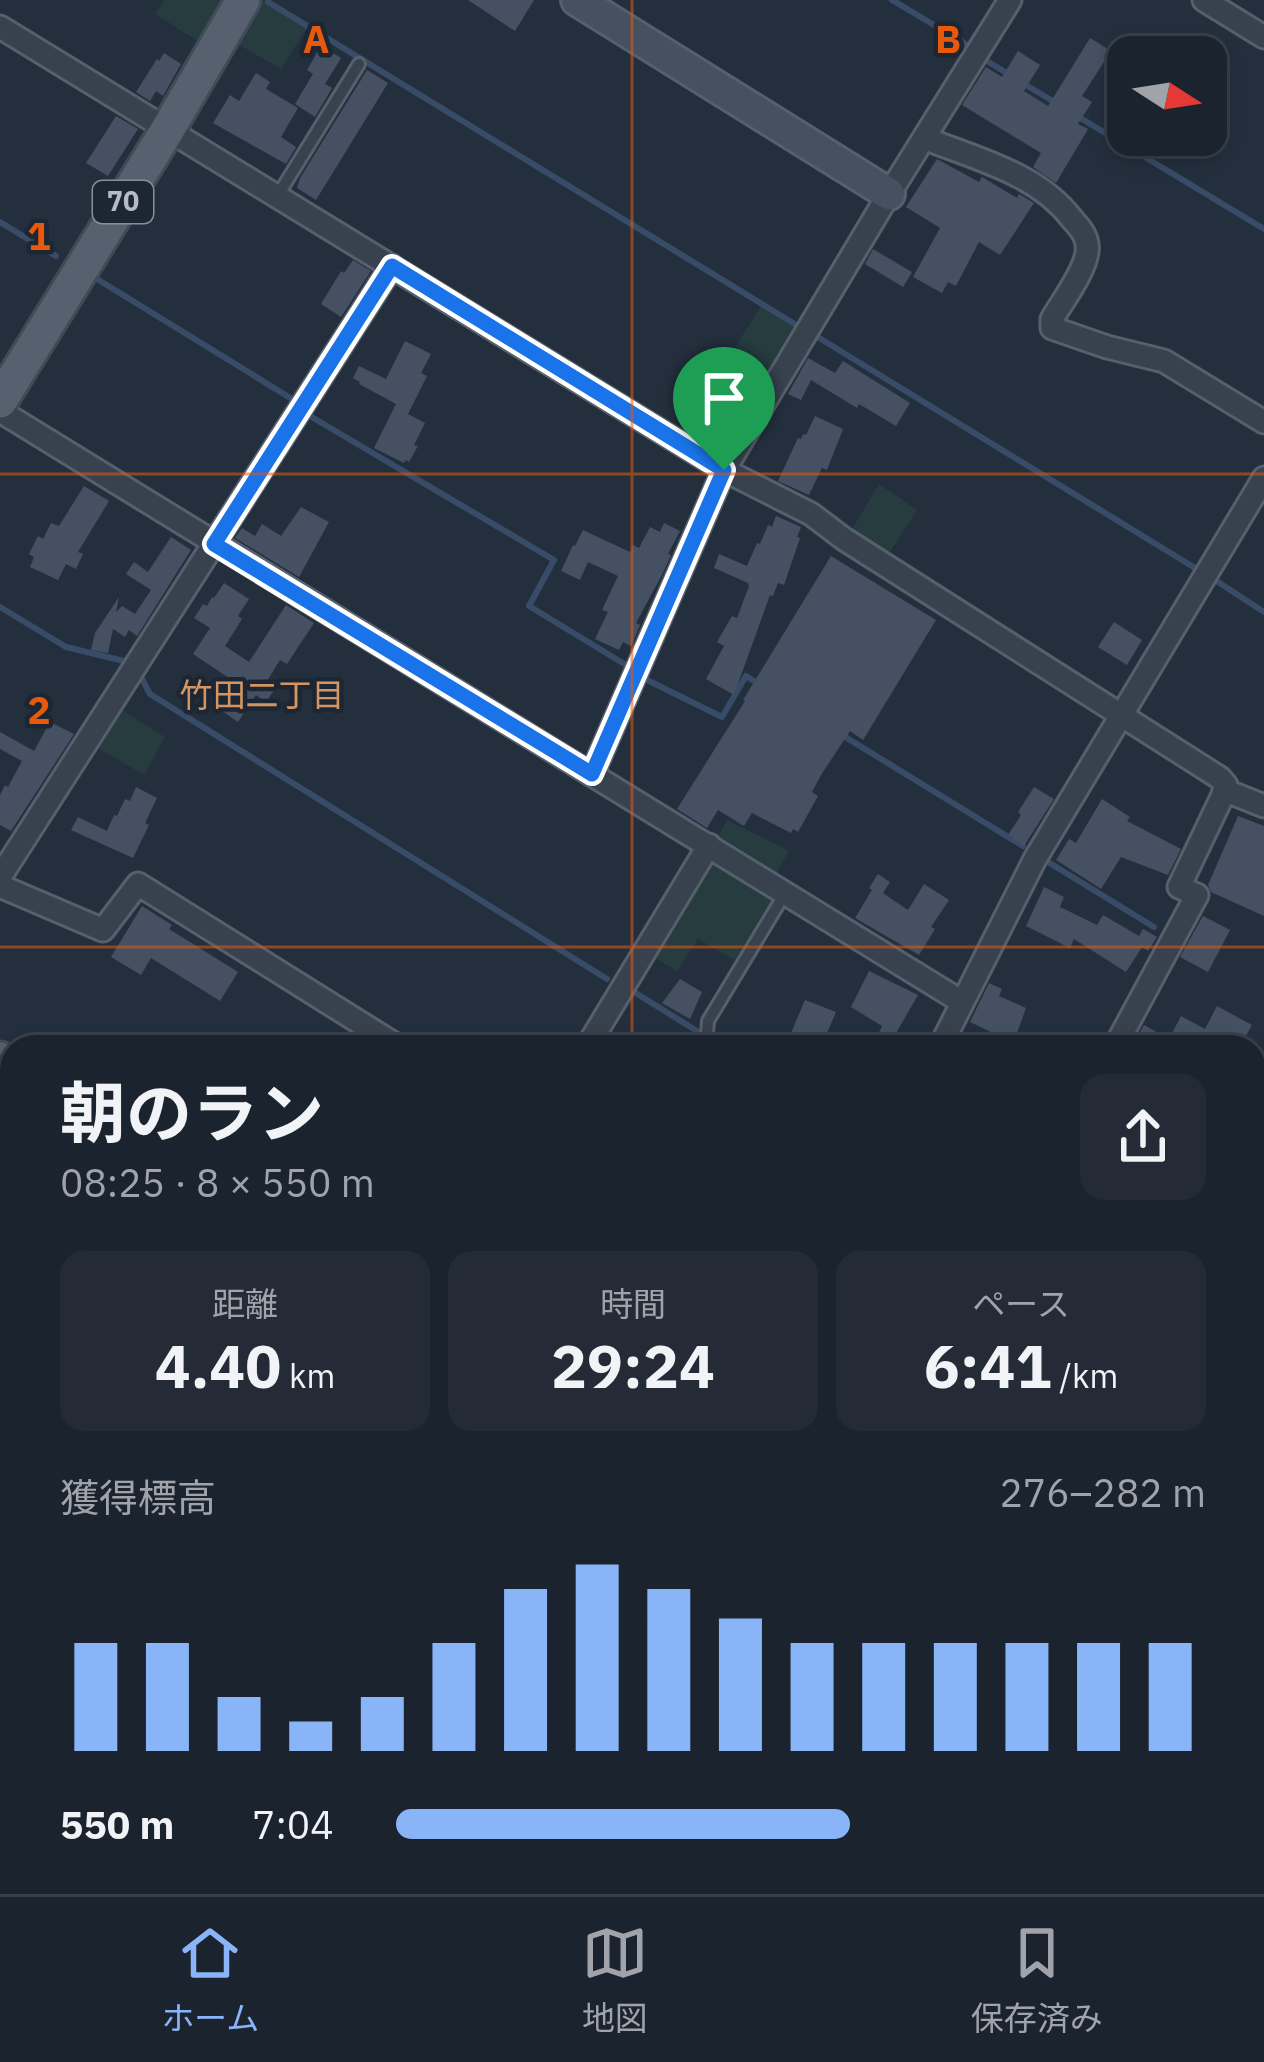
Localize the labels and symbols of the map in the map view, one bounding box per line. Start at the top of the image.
text: A [303,13,329,64]
text: B [935,13,961,64]
north arrow [1107,36,1227,156]
road number: 70 [93,181,153,223]
text: 1 [27,210,51,261]
pin [673,347,775,470]
district label: 竹田二丁目 [180,673,345,716]
text: 2 [27,684,51,735]

